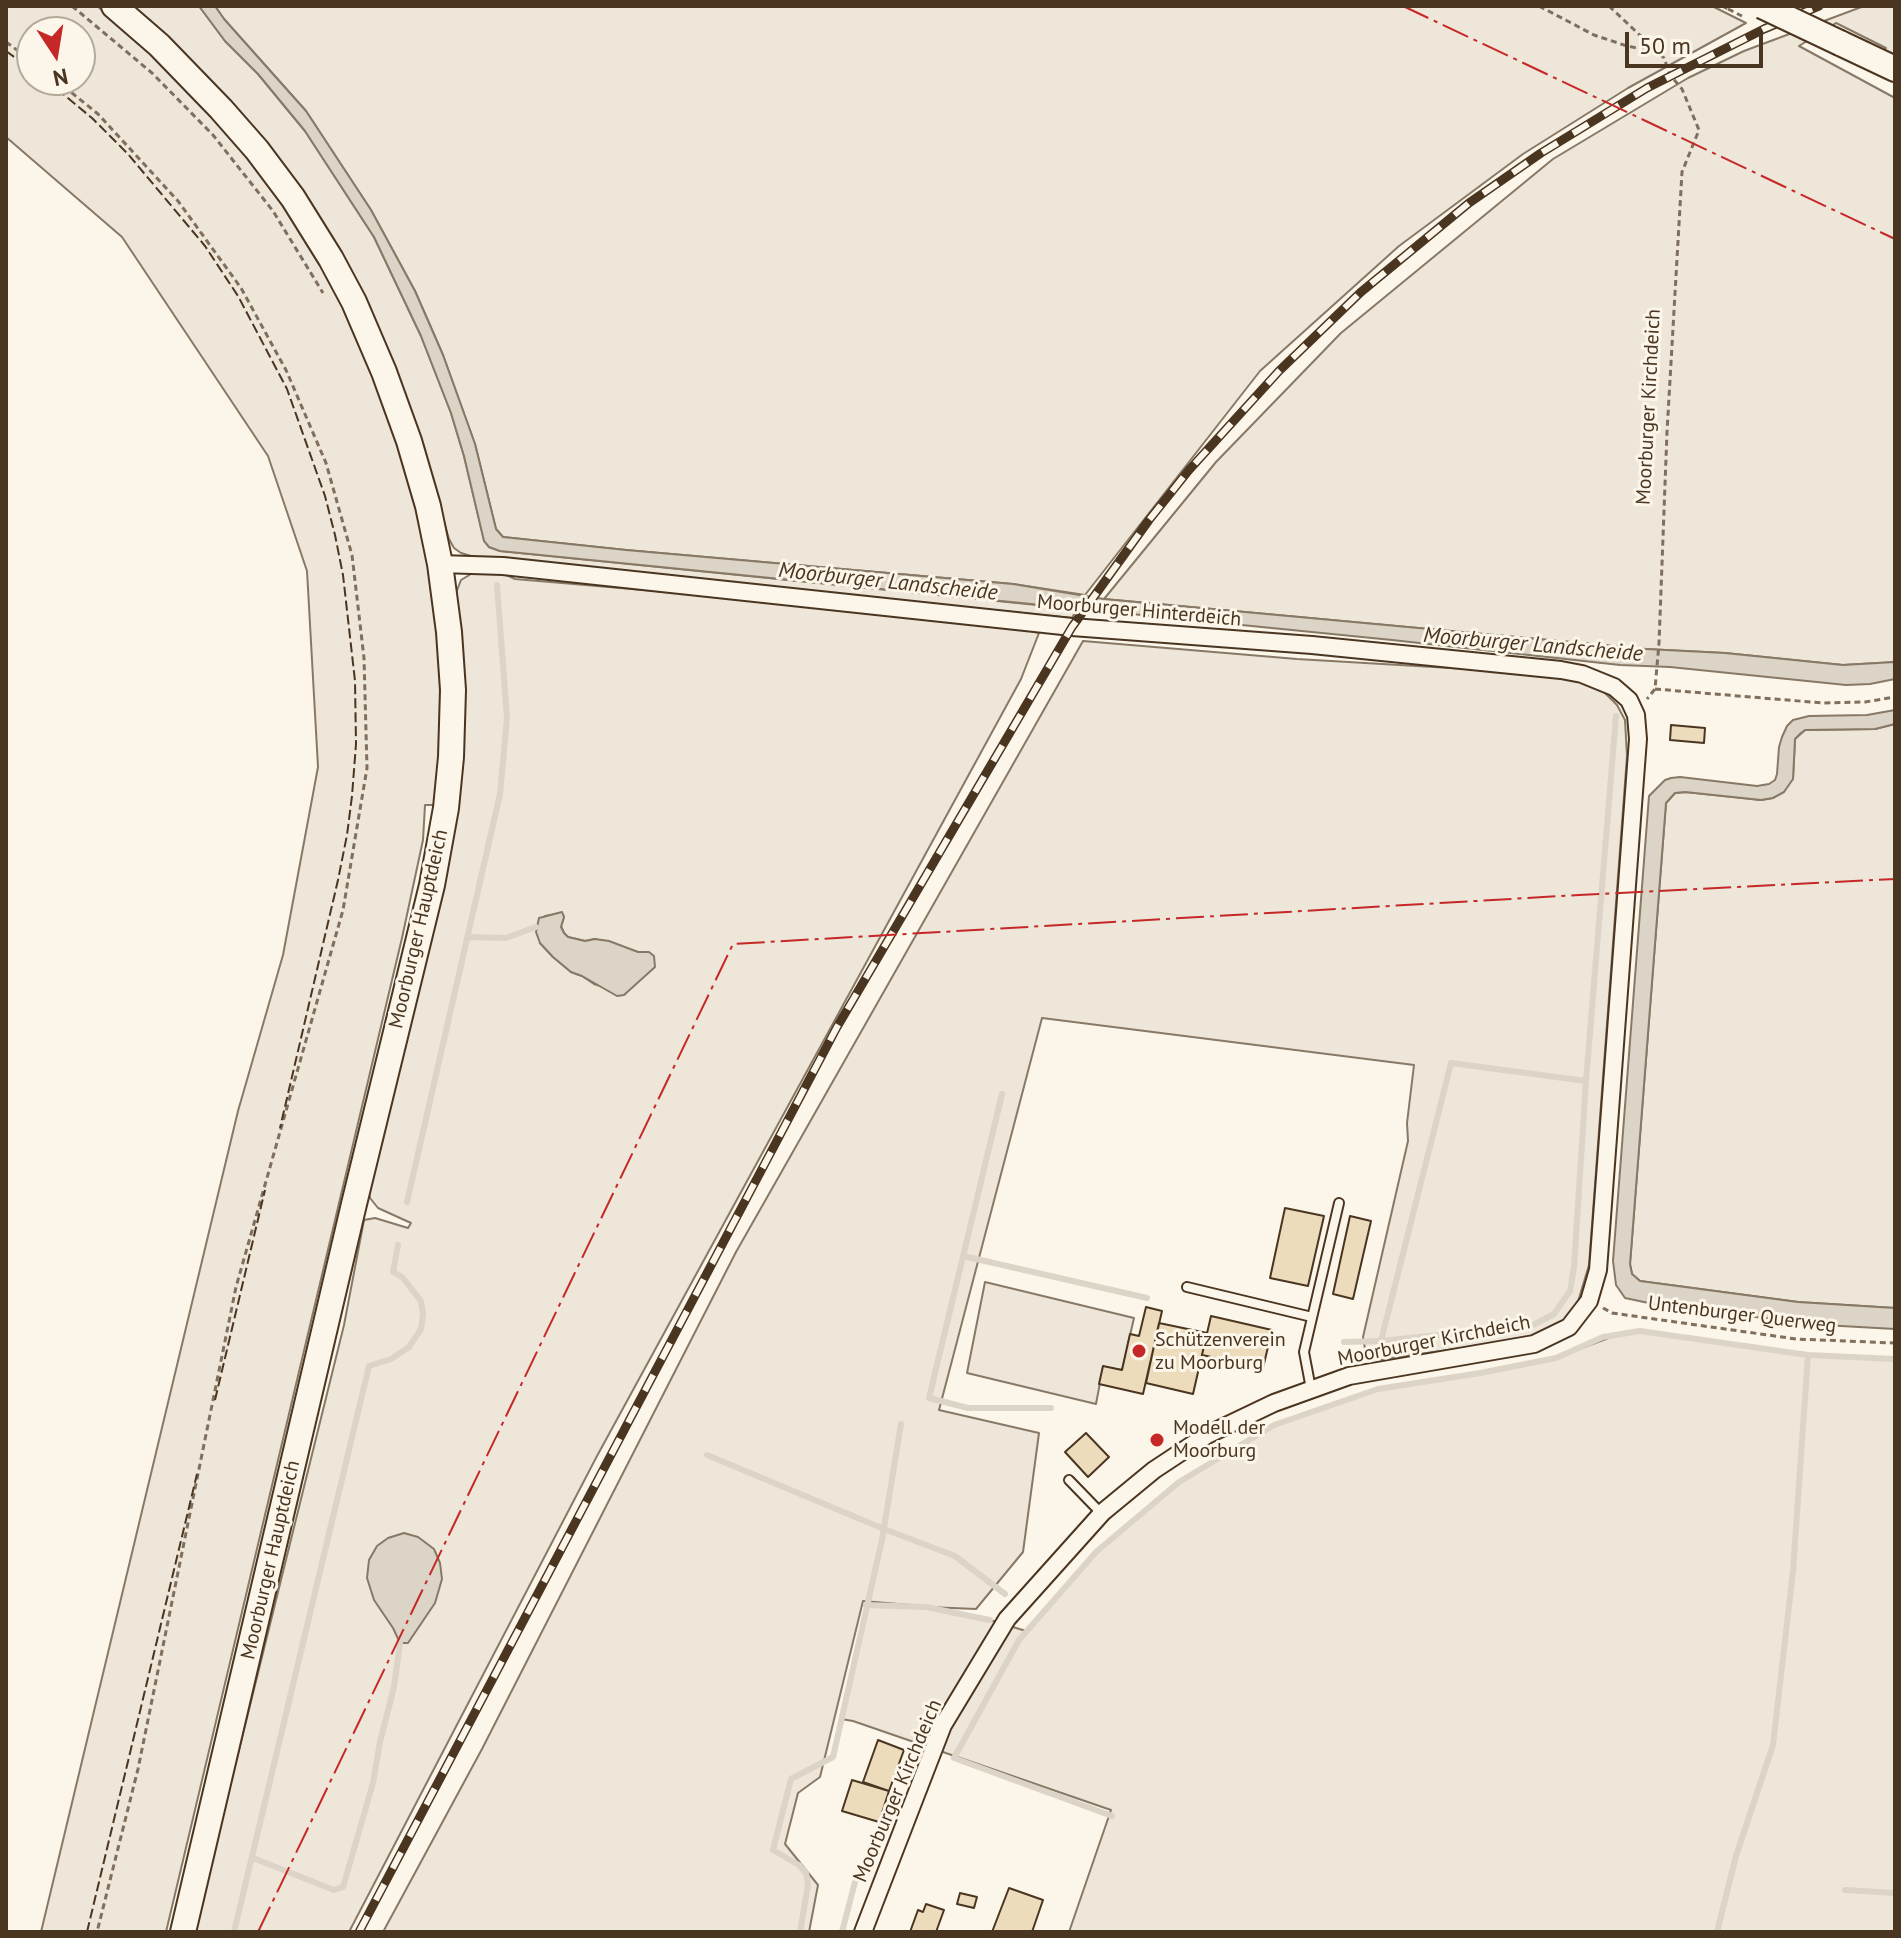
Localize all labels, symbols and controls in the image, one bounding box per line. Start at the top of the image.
north arrow [16,16,96,96]
scale bar [1629,16,1767,66]
text: 50 m [1639,30,1691,61]
text: N [51,62,71,93]
street label: Moorburger Kirchdeich [1632,308,1666,506]
water label: Moorburger Landscheide [777,557,999,607]
street label: Moorburger Hinterdeich [1036,590,1242,632]
water label: Moorburger Landscheide [1422,622,1644,668]
street label: Moorburger Hauptdeich [384,827,454,1031]
street label: Untenburger Querweg [1646,1292,1838,1338]
street label: Moorburger Kirchdeich [1335,1311,1533,1371]
place label: Schützenverein zu Moorburg [1155,1328,1286,1375]
marker: Schützenverein zu Moorburg [1130,1342,1148,1360]
place label: Modell der Moorburg [1173,1416,1265,1463]
marker: Modell der Moorburg [1148,1431,1166,1449]
street label: Moorburger Hauptdeich [236,1458,306,1662]
street label: Moorburger Kirchdeich [849,1696,947,1886]

